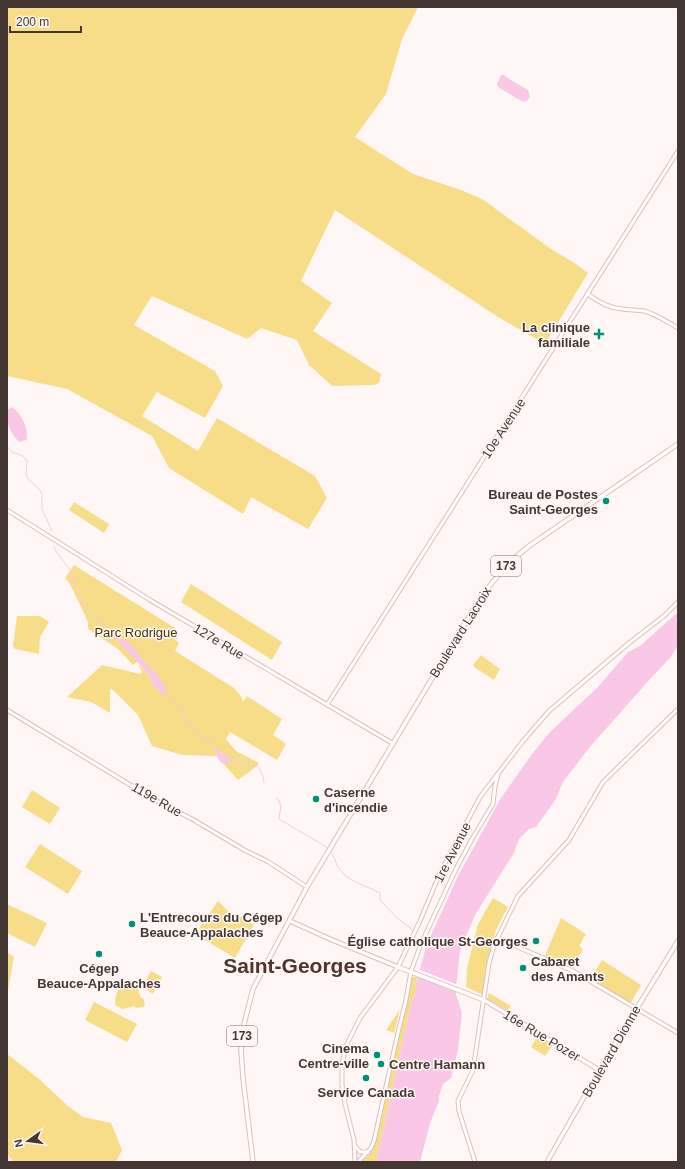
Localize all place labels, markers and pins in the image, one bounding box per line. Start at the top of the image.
place label: La clinique familiale [522,320,590,350]
marker: La clinique familiale [593,328,605,340]
place label: Bureau de Postes Saint-Georges [488,487,598,517]
marker: Bureau de Postes Saint-Georges [601,496,611,506]
place label: Caserne d'incendie [324,785,388,815]
marker: Caserne d'incendie [311,794,321,804]
place label: L'Entrecours du Cégep Beauce-Appalaches [140,910,283,940]
marker: L'Entrecours du Cégep Beauce-Appalaches [127,919,137,929]
place label: Église catholique St-Georges [347,934,528,949]
marker: Église catholique St-Georges [531,936,541,946]
marker: Cégep Beauce-Appalaches [94,949,104,959]
place label: Cabaret des Amants [531,954,604,984]
place label: Cégep Beauce-Appalaches [37,961,161,991]
marker: Cabaret des Amants [518,963,528,973]
place label: Cinema Centre-ville [298,1041,370,1071]
marker: Cinema Centre-ville [372,1050,382,1060]
place label: Centre Hamann [389,1057,485,1072]
marker: Centre Hamann [376,1059,386,1069]
marker: Service Canada [361,1073,371,1083]
place label: Service Canada [318,1085,415,1100]

